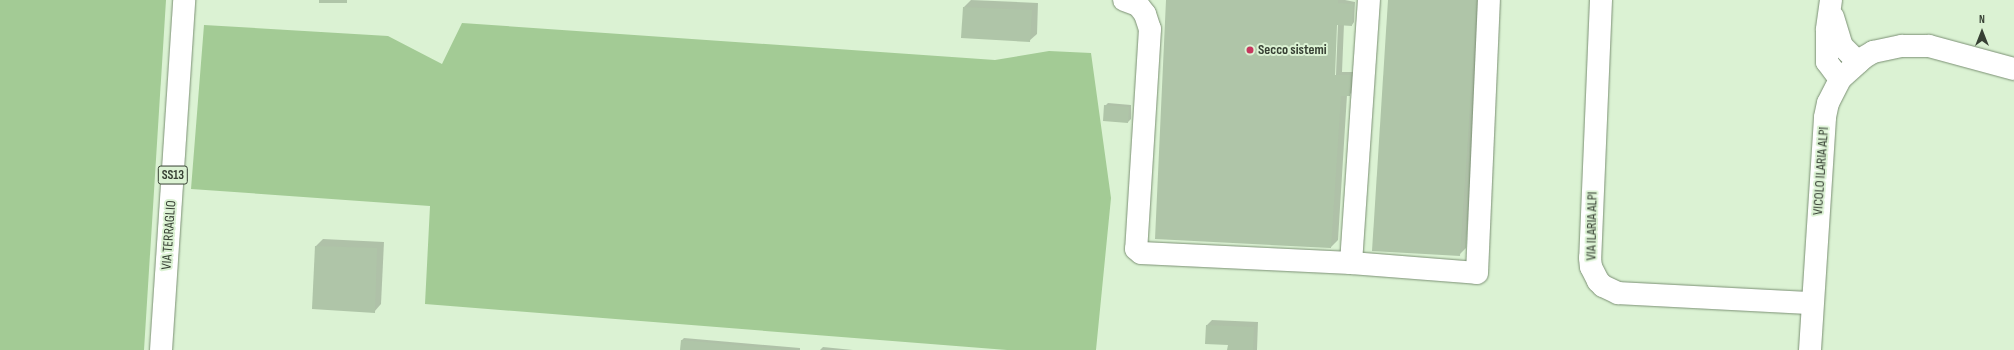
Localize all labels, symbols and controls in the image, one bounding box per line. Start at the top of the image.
north arrow [1962,12,2002,52]
text: N [1979,13,1985,26]
place label: Secco sistemi [1258,42,1327,58]
marker: Secco sistemi [1245,45,1255,55]
street label: VICOLO ILARIA ALPI [1810,126,1832,216]
road number: SS13 [157,164,189,186]
street label: VIA ILARIA ALPI [1583,191,1601,261]
street label: VIA TERRAGLIO [158,200,180,270]

